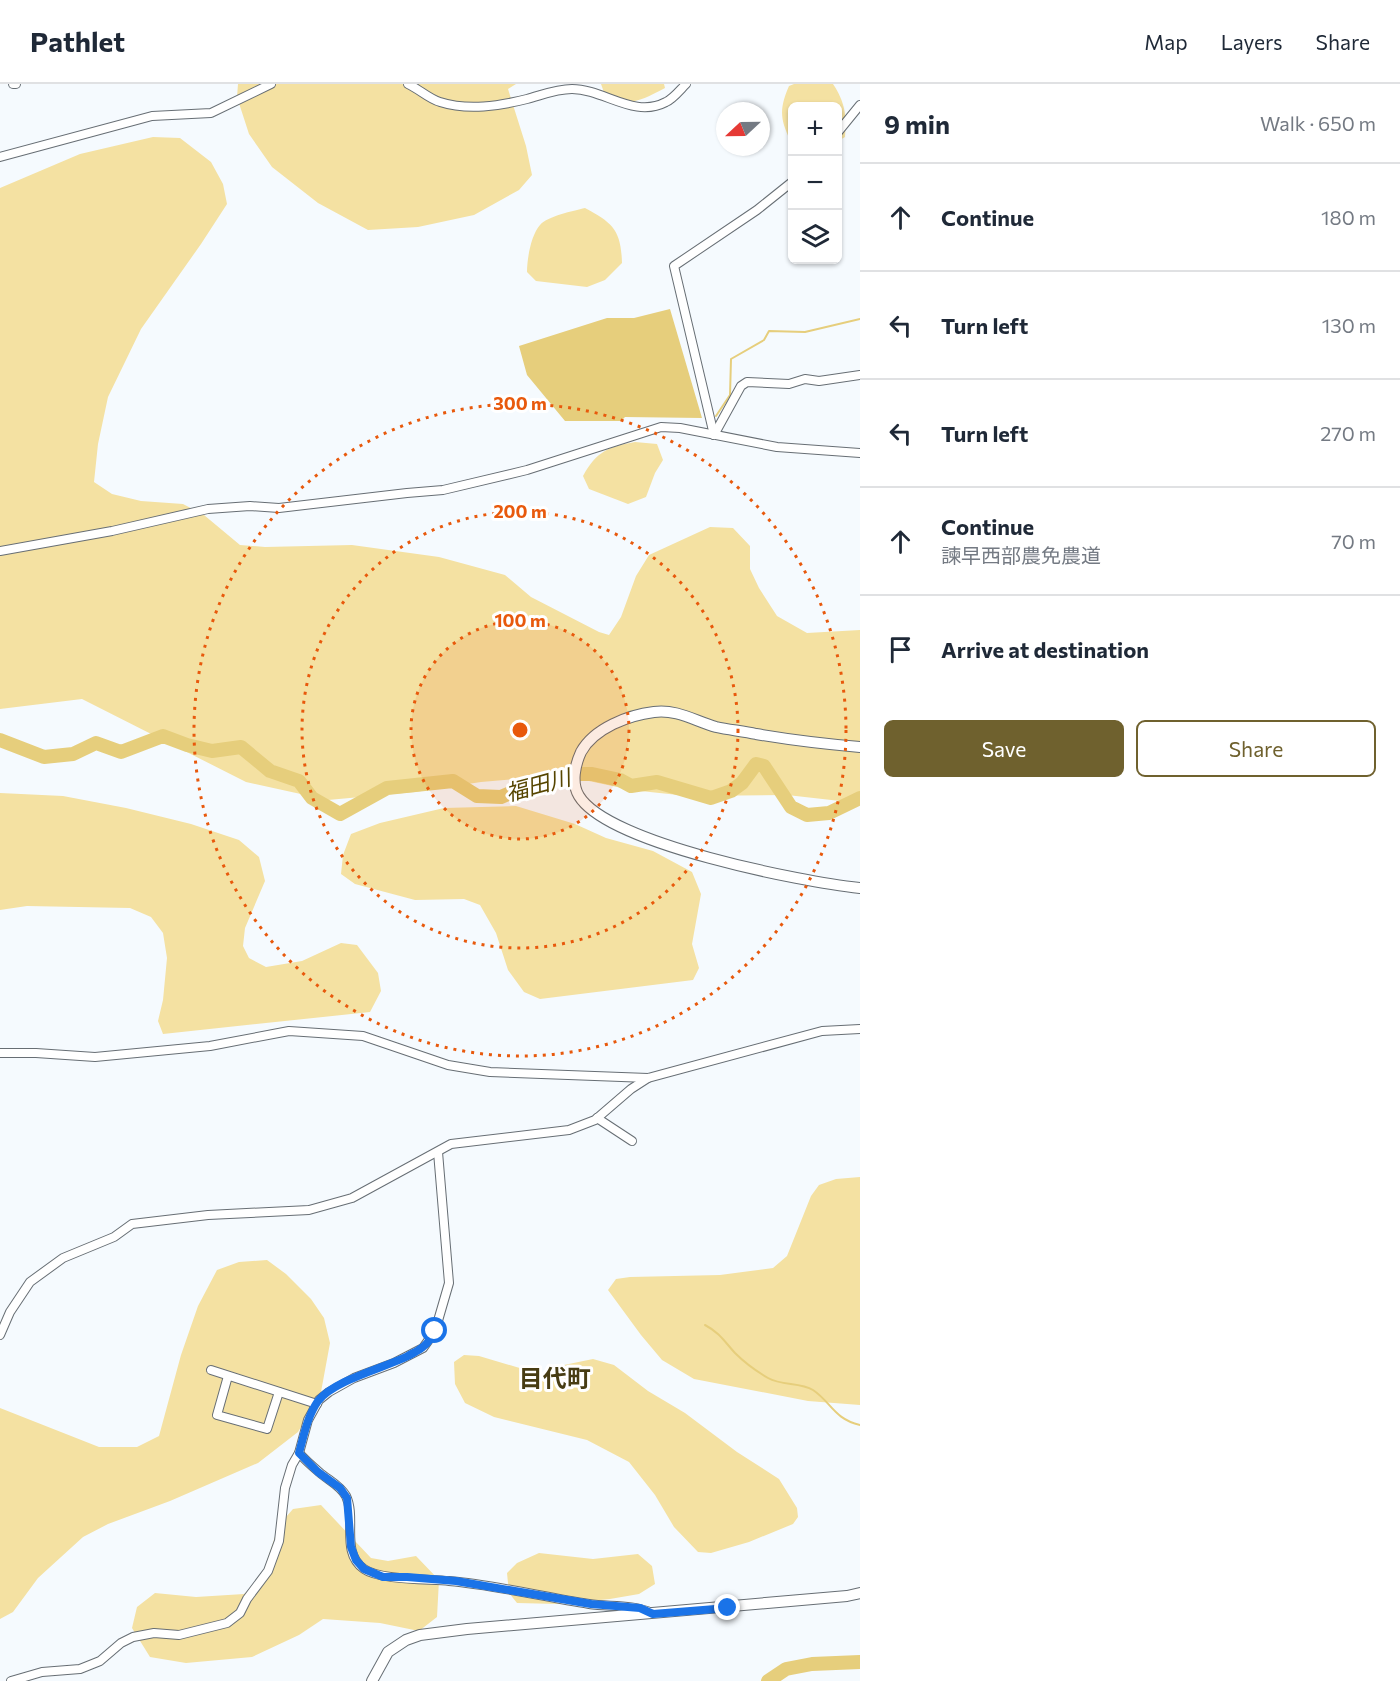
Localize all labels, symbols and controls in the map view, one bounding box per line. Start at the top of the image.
text: Pathlet [30,24,125,58]
text: Map [1144,29,1188,54]
text: Layers [1221,29,1283,54]
text: Share [1316,29,1370,54]
north arrow [716,102,770,156]
map controls [788,102,842,264]
button: + [788,102,842,156]
text: 9 min [884,108,950,139]
text: Walk · 650 m [1260,111,1376,135]
button: − [788,156,842,210]
icon: ahead [884,201,917,234]
text: Continue [941,204,1034,231]
text: 180 m [1321,205,1376,229]
button: layers [788,210,842,264]
icon: left [884,309,917,342]
text: Turn left [941,312,1028,339]
text: 130 m [1322,313,1376,337]
text: 300 m [493,392,547,414]
icon: left [884,417,917,450]
text: Turn left [941,420,1028,447]
text: 270 m [1320,421,1376,445]
text: 200 m [493,500,547,522]
text: Continue [941,513,1034,540]
icon: ahead [884,525,917,558]
text: 70 m [1331,529,1376,553]
text: 諫早西部農免農道 [941,543,1101,567]
text: 100 m [494,609,546,631]
icon: arrive [884,633,917,666]
text: Arrive at destination [941,636,1149,663]
centre of rings [510,720,530,740]
button: Save [884,720,1124,777]
button: Share [1136,720,1376,777]
water label: 福田川 [502,762,575,806]
route start [421,1317,447,1343]
district label: 目代町 [519,1363,591,1392]
route end [714,1594,740,1620]

